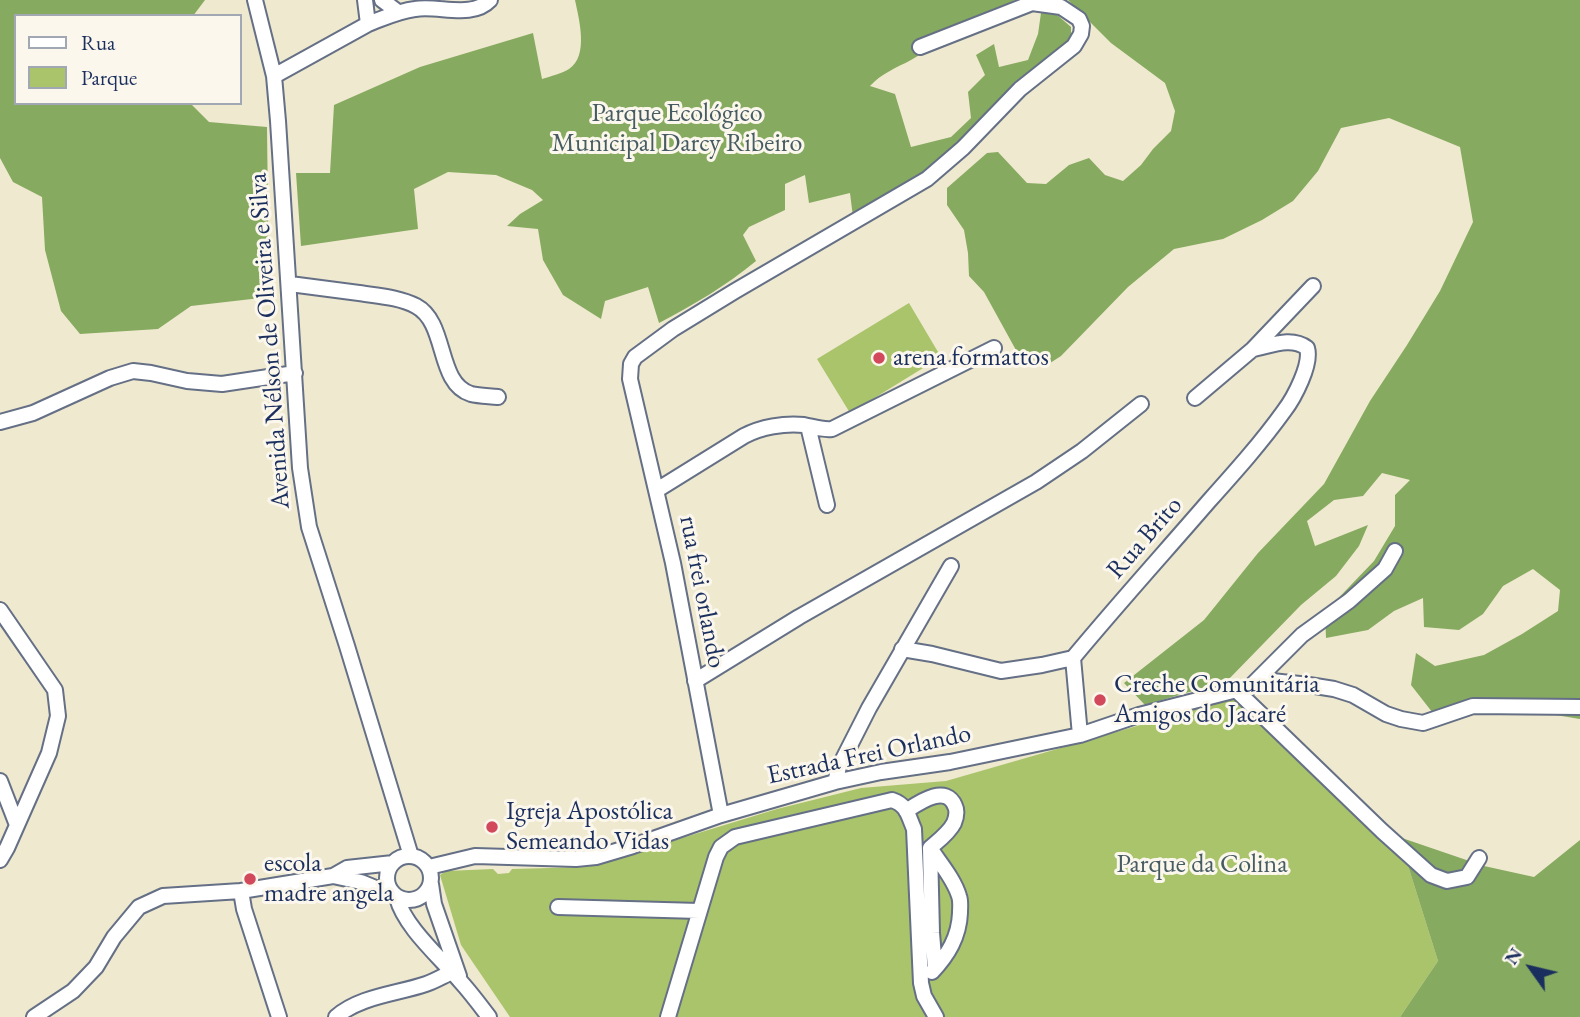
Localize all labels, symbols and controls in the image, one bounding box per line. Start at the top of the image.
legend [14,14,242,105]
text: Rua [81,29,115,56]
text: Parque [81,64,137,91]
park label: Parque Ecológico Municipal Darcy Ribeiro [552,98,802,160]
street label: Avenida Nélson de Oliveira e Silva [243,172,297,510]
place label: arena formattos [893,342,1049,374]
marker: arena formattos [871,350,887,366]
street label: Rua Brito [1101,490,1189,586]
street label: rua frei orlando [672,513,732,671]
place label: Creche Comunitária Amigos do Jacaré [1114,669,1320,730]
marker: Creche Comunitária Amigos do Jacaré [1092,692,1108,708]
street label: Estrada Frei Orlando [764,718,974,792]
place label: Igreja Apostólica Semeando Vidas [506,796,673,858]
marker: Igreja Apostólica Semeando Vidas [484,819,500,835]
place label: escola madre angela [264,848,394,910]
park label: Parque da Colina [1116,849,1288,881]
marker: escola madre angela [242,871,258,887]
north arrow [1496,933,1566,1003]
text: N [1499,943,1528,969]

